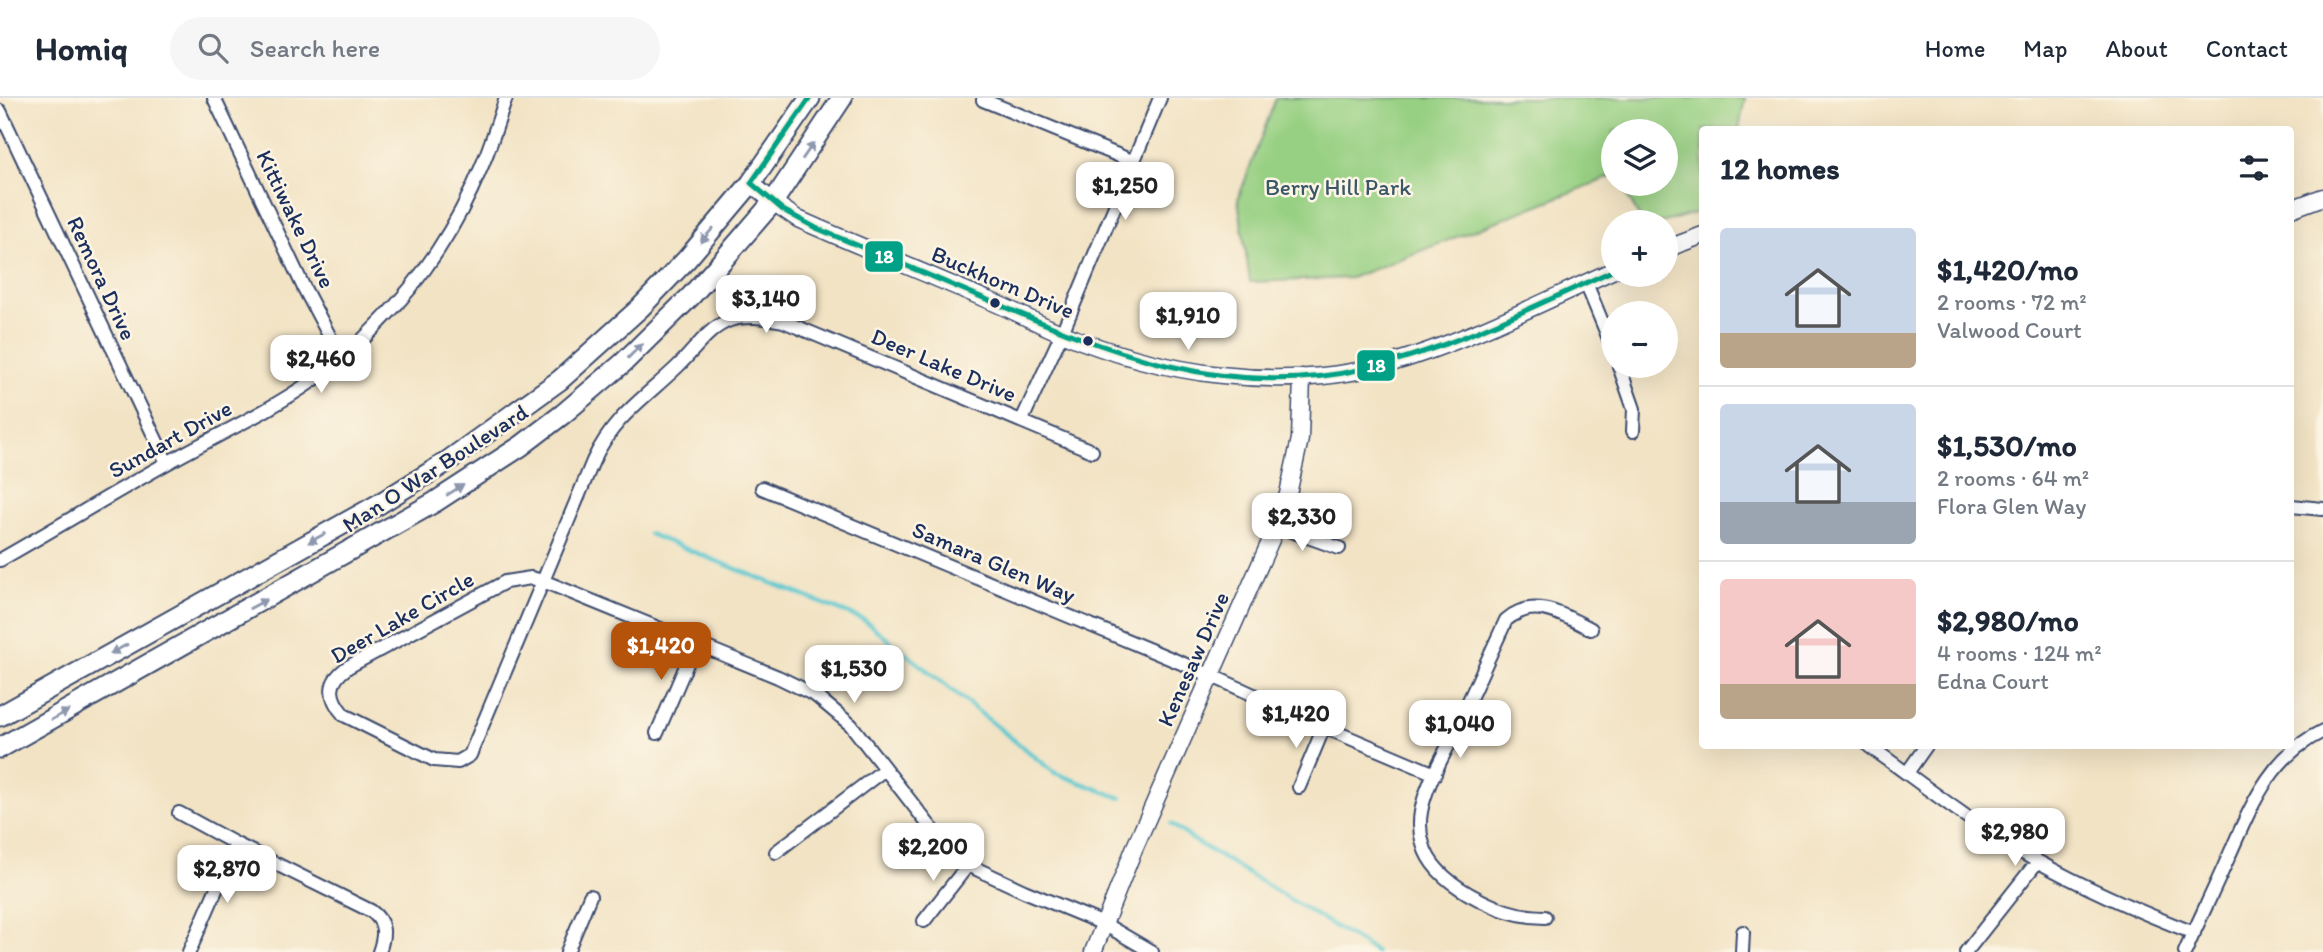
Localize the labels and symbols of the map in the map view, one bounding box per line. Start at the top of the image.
one-way arrow [801,142,815,160]
street label: Kittiwake Drive [250,145,342,293]
pin: $1,250 [1068,162,1182,222]
park label: Berry Hill Park [1265,173,1411,201]
street label: Remora Drive [61,212,143,344]
one-way arrow [700,227,715,244]
street label: Buckhorn Drive [927,239,1079,325]
line badge: 18 [864,240,904,273]
text: 18 [874,245,894,268]
pin: $3,140 [709,275,823,335]
pin: $1,910 [1131,292,1245,352]
unlabelled marker [988,296,1002,310]
street label: Deer Lake Drive [867,322,1021,408]
unlabelled marker [1081,334,1095,348]
pin: $2,460 [264,336,378,395]
one-way arrow [626,344,643,360]
line badge: 18 [1356,349,1396,382]
text: 18 [1366,354,1386,377]
street label: Sundart Drive [103,394,237,484]
street label: Man O War Boulevard [337,397,533,538]
one-way arrow [445,483,465,496]
pin: $2,330 [1245,494,1359,553]
street label: Samara Glen Way [908,515,1080,609]
one-way arrow [307,532,327,544]
street label: Deer Lake Circle [325,565,479,669]
street label: Kenesaw Drive [1151,587,1235,731]
one-way arrow [248,598,268,610]
pin: $1,420 [604,622,718,682]
one-way arrow [109,643,128,655]
pin: $1,530 [797,646,911,705]
pin: $1,420 [1239,690,1353,750]
pin: $1,040 [1403,700,1517,760]
one-way arrow [50,709,69,721]
pin: $2,980 [1958,808,2072,868]
pin: $2,200 [876,824,990,883]
pin: $2,870 [170,846,284,905]

